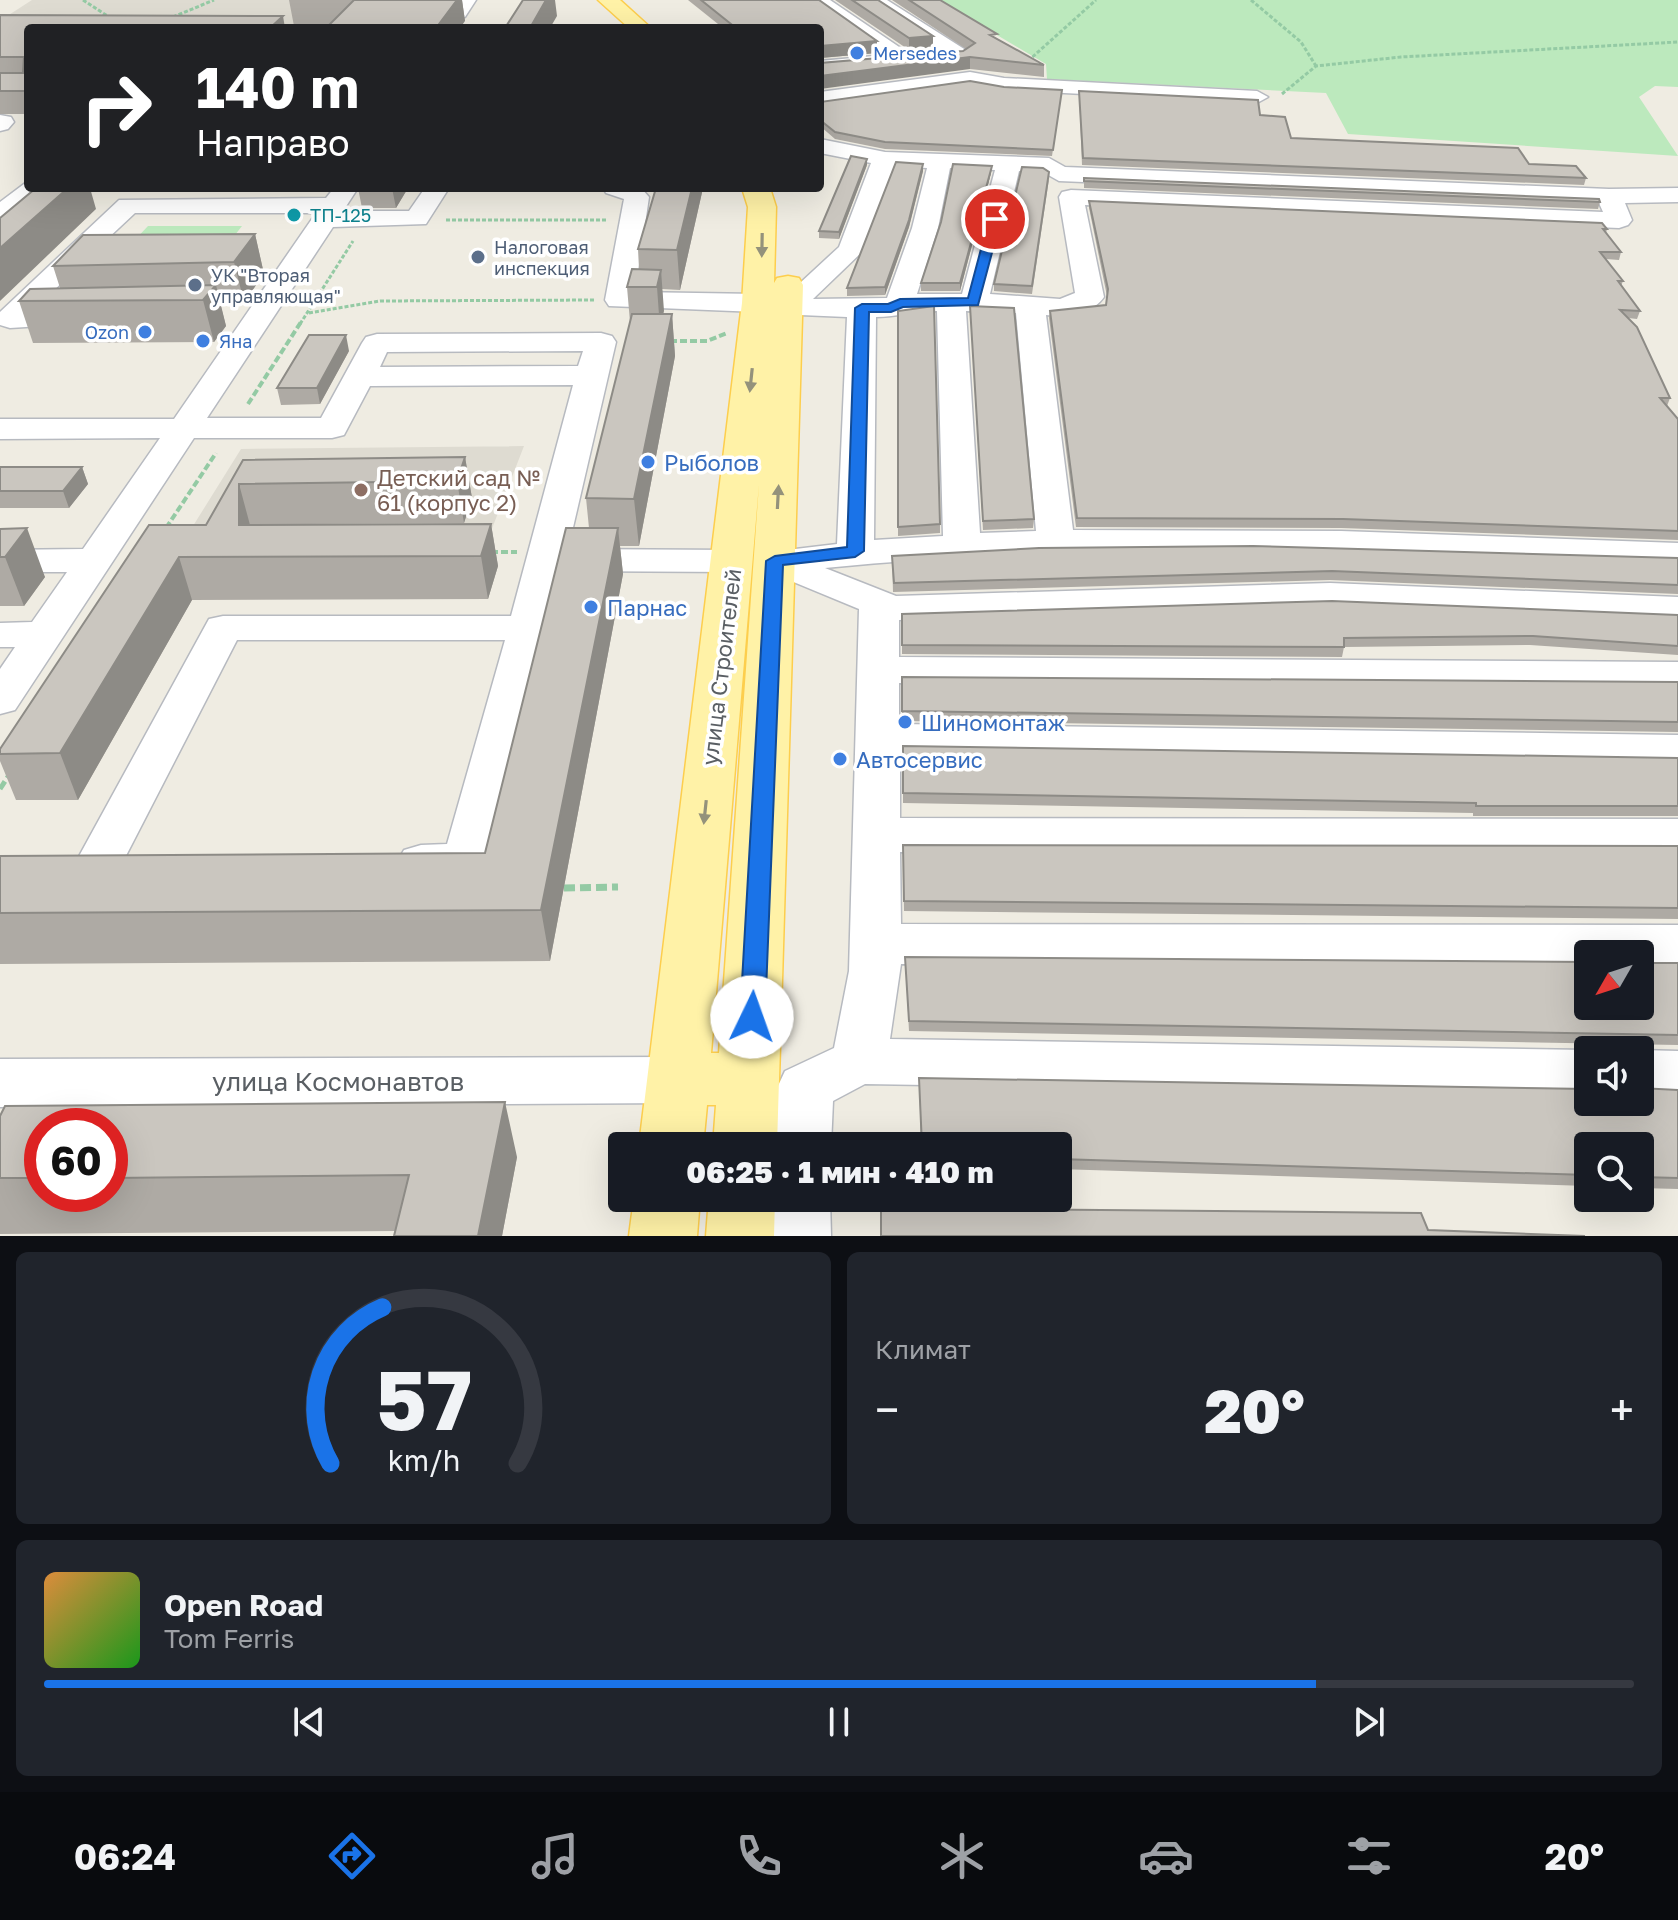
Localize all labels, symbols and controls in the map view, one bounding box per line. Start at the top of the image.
place label: Mersedes [873,42,957,64]
marker: Mersedes [848,44,866,62]
text: 140 m [196,53,359,120]
icon: right [64,56,168,160]
text: Направо [196,121,350,164]
pin [961,185,1029,253]
icon: arrive [973,197,1017,241]
place label: ТП-125 [310,204,371,226]
marker: ТП-125 [285,206,303,224]
one-way arrow [755,233,768,258]
place label: Налоговая инспекция [494,236,590,279]
marker: Налоговая инспекция [469,248,487,266]
place label: УК "Вторая управляющая" [211,264,341,307]
marker: УК "Вторая управляющая" [186,276,204,294]
place label: Ozon [85,321,129,343]
marker: Ozon [136,323,154,341]
place label: Яна [219,330,252,352]
marker: Яна [194,332,212,350]
one-way arrow [744,368,757,393]
place label: Рыболов [664,449,759,476]
marker: Рыболов [639,453,657,471]
place label: Детский сад № 61 (корпус 2) [377,464,540,516]
marker: Детский сад № 61 (корпус 2) [352,481,370,499]
one-way arrow [772,484,785,509]
street label: улица Строителей [696,567,746,767]
place label: Парнас [607,594,687,621]
marker: Парнас [582,598,600,616]
place label: Шиномонтаж [921,709,1066,736]
marker: Шиномонтаж [896,713,914,731]
place label: Автосервис [856,746,983,773]
marker: Автосервис [831,750,849,768]
one-way arrow [698,800,711,825]
north arrow [1574,940,1654,1020]
map controls [1574,940,1654,1212]
position arrow [710,975,794,1059]
button: sound [1574,1036,1654,1116]
street label: улица Космонавтов [212,1066,464,1097]
speed limit sign: 60 [24,1108,128,1212]
button: search [1574,1132,1654,1212]
text: 06:25 · 1 мин · 410 m [686,1154,994,1190]
text: Климат [875,1334,971,1365]
text: 57 [375,1348,472,1448]
text: 20° [1204,1374,1305,1446]
text: − [875,1383,899,1436]
text: + [1610,1383,1634,1436]
text: km/h [387,1443,460,1477]
text: Open Road [164,1587,323,1623]
text: Tom Ferris [164,1623,294,1654]
icon: previous [287,1700,331,1744]
icon: pause [817,1700,861,1744]
icon: next [1347,1700,1391,1744]
icon: directions [324,1828,380,1884]
icon: music [527,1828,583,1884]
icon: phone [731,1828,787,1884]
icon: climate [934,1828,990,1884]
icon: car [1138,1828,1194,1884]
icon: filters [1341,1828,1397,1884]
text: 06:24 [74,1835,176,1878]
text: 20° [1545,1835,1604,1878]

